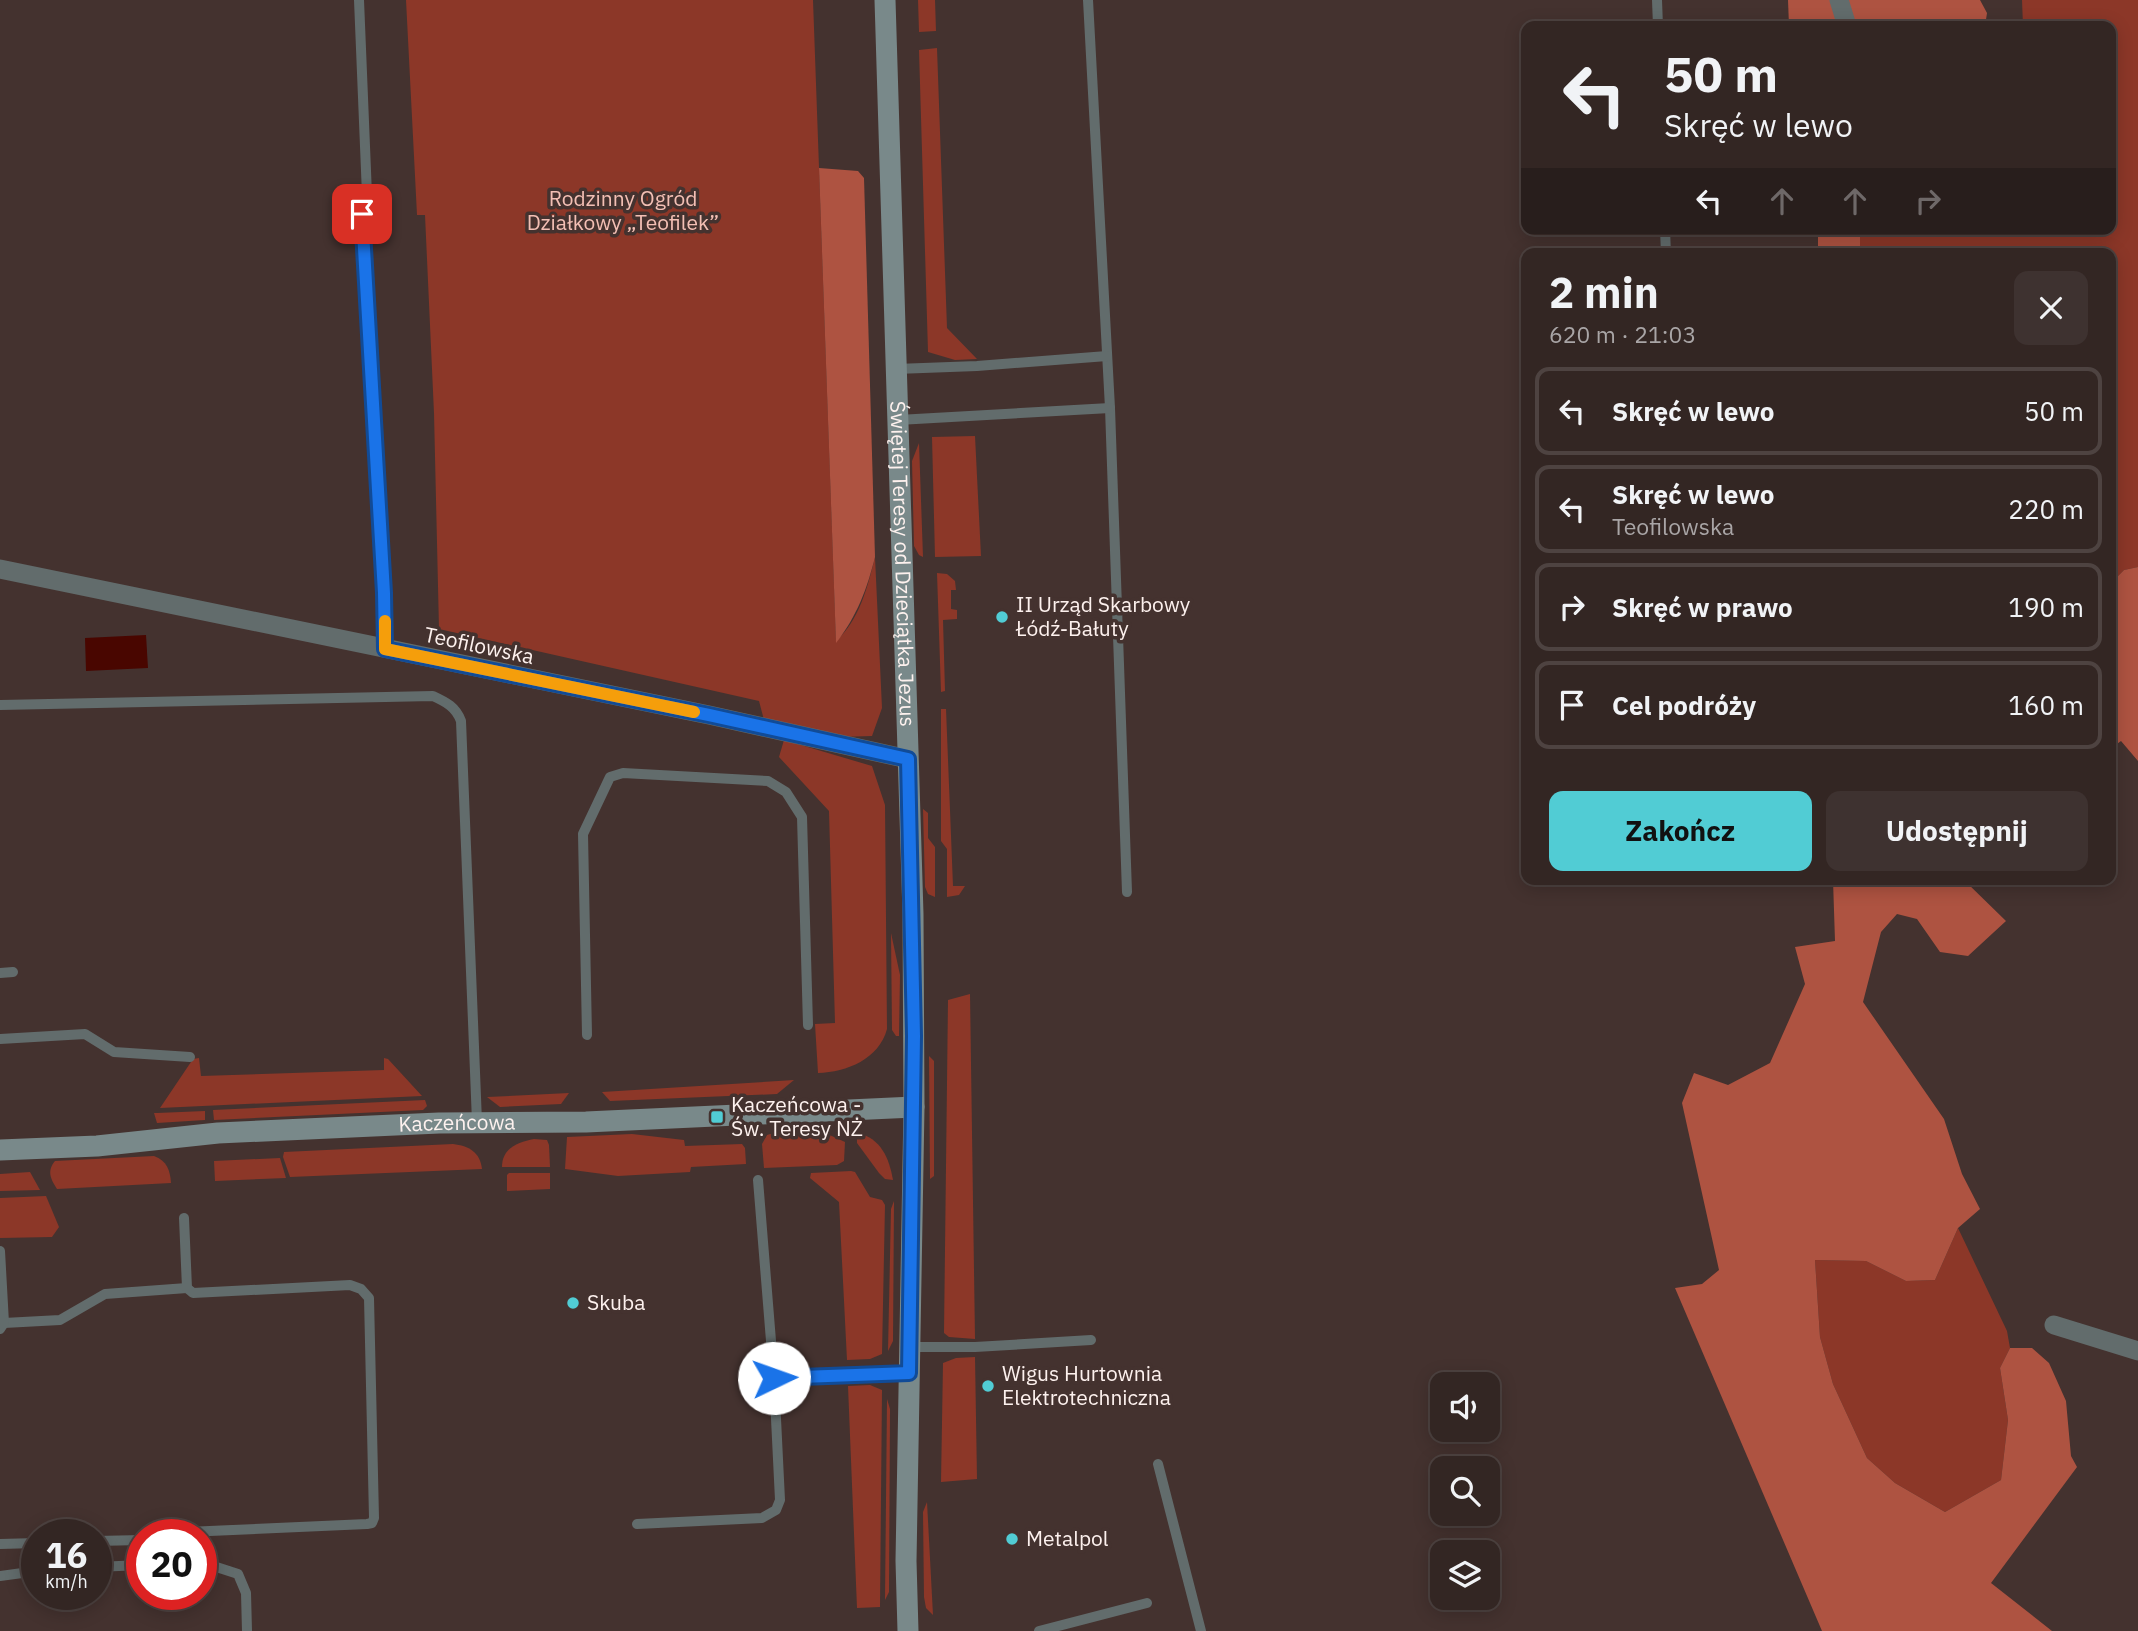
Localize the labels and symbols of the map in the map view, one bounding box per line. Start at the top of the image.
pin [332,184,392,244]
park label: Rodzinny Ogród Działkowy „Teofilek” [527,184,719,236]
street label: Świętej Teresy od Dzieciątka Jezus [884,400,922,727]
place label: II Urząd Skarbowy Łódź-Bałuty [1015,590,1191,642]
marker: II Urząd Skarbowy Łódź-Bałuty [994,609,1010,625]
street label: Teofilowska [422,620,537,670]
place label: Kaczeńcowa - Św. Teresy NŻ [731,1090,863,1142]
street label: Kaczeńcowa [398,1107,516,1138]
marker: Kaczeńcowa - Św. Teresy NŻ [709,1109,725,1125]
place label: Skuba [587,1288,645,1316]
marker: Skuba [565,1295,581,1311]
position arrow [737,1341,811,1415]
place label: Wigus Hurtownia Elektrotechniczna [1002,1359,1171,1411]
marker: Wigus Hurtownia Elektrotechniczna [980,1378,996,1394]
speed limit sign: 20 [126,1519,217,1610]
place label: Metalpol [1026,1524,1109,1552]
marker: Metalpol [1004,1531,1020,1547]

